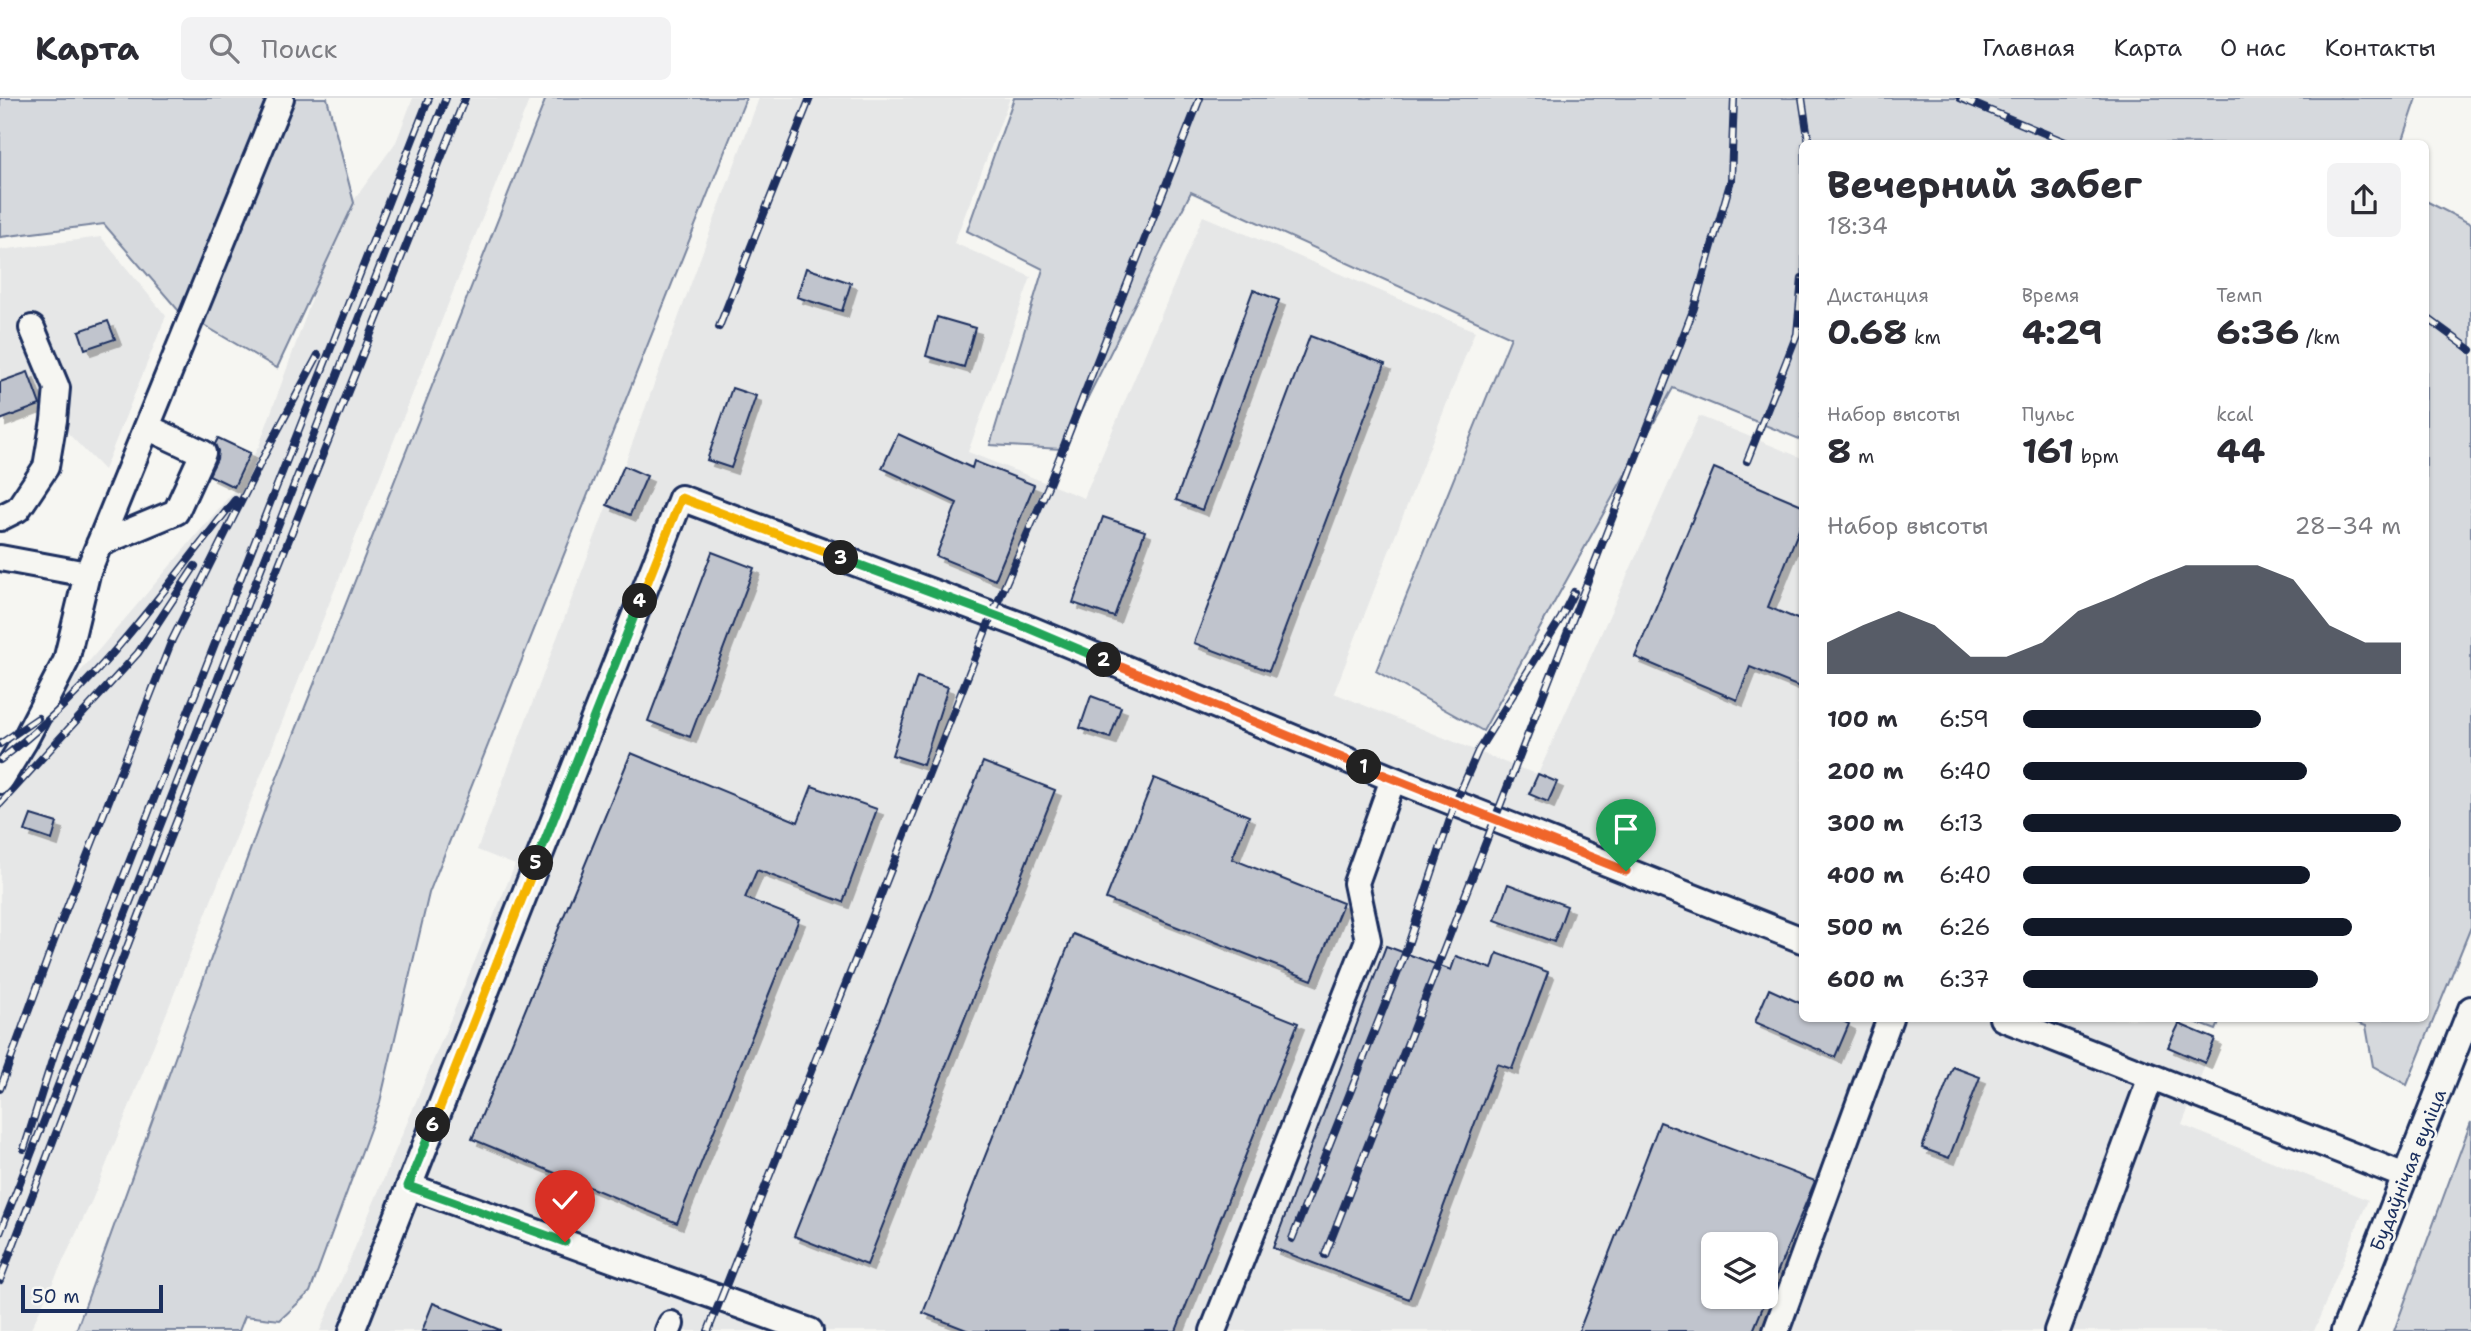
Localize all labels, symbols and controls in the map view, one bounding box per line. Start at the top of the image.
search box [181,17,671,80]
text: Карта [35,26,139,71]
icon: search [205,29,243,67]
text: Поиск [261,31,337,66]
text: Главная [1982,32,2075,64]
text: Карта [2113,32,2182,64]
text: О нас [2220,32,2286,64]
text: Контакты [2324,32,2436,64]
text: Вечерний забег [1827,159,2142,210]
button: share [2327,163,2401,237]
text: 18:34 [1827,211,1888,241]
text: Дистанция [1827,283,1929,308]
text: Время [2022,283,2080,308]
text: Темп [2216,283,2262,308]
text: 0.68 [1827,308,1907,355]
text: 4:29 [2022,308,2103,355]
text: 6:36 [2216,308,2300,355]
text: km [1907,325,1941,350]
text: /km [2300,325,2340,350]
text: Набор высоты [1827,402,1960,427]
text: Пульс [2022,402,2075,427]
text: kcal [2216,402,2253,427]
text: 8 [1827,427,1852,474]
text: 161 [2022,427,2074,474]
text: 44 [2216,427,2265,474]
text: m [1852,444,1874,469]
text: bpm [2074,444,2119,469]
text: Набор высоты [1827,511,1988,541]
text: 28–34 m [2294,511,2401,541]
pin: 3 [824,540,858,575]
text: 3 [834,545,847,570]
pin: 4 [622,584,658,618]
text: 4 [633,588,646,613]
pin: 2 [1086,642,1122,678]
text: 2 [1097,647,1110,672]
text: 100 m [1827,704,1898,734]
text: 6:59 [1939,704,1989,734]
pin: 1 [1346,750,1382,784]
text: 1 [1359,754,1368,779]
text: 200 m [1827,756,1904,786]
text: 6:40 [1939,756,1991,786]
pin [1596,799,1656,871]
text: 300 m [1827,808,1904,838]
text: 6:13 [1939,808,1984,838]
icon: arrive [1607,810,1645,848]
pin: 5 [518,846,554,880]
text: 5 [530,850,541,875]
text: 400 m [1827,860,1904,890]
text: 6:40 [1939,860,1991,890]
text: 500 m [1827,912,1902,942]
text: 6:26 [1939,912,1991,942]
text: 600 m [1827,964,1904,994]
text: 6:37 [1939,964,1990,994]
street label: Будаўнічая вуліца [2364,1085,2452,1255]
pin: 6 [416,1108,450,1142]
text: 6 [426,1112,439,1137]
pin [535,1170,595,1242]
icon: check [546,1181,584,1219]
map controls [1701,1232,1778,1309]
button: layers [1701,1232,1778,1309]
scale bar [21,1282,163,1314]
text: 50 m [32,1284,80,1309]

